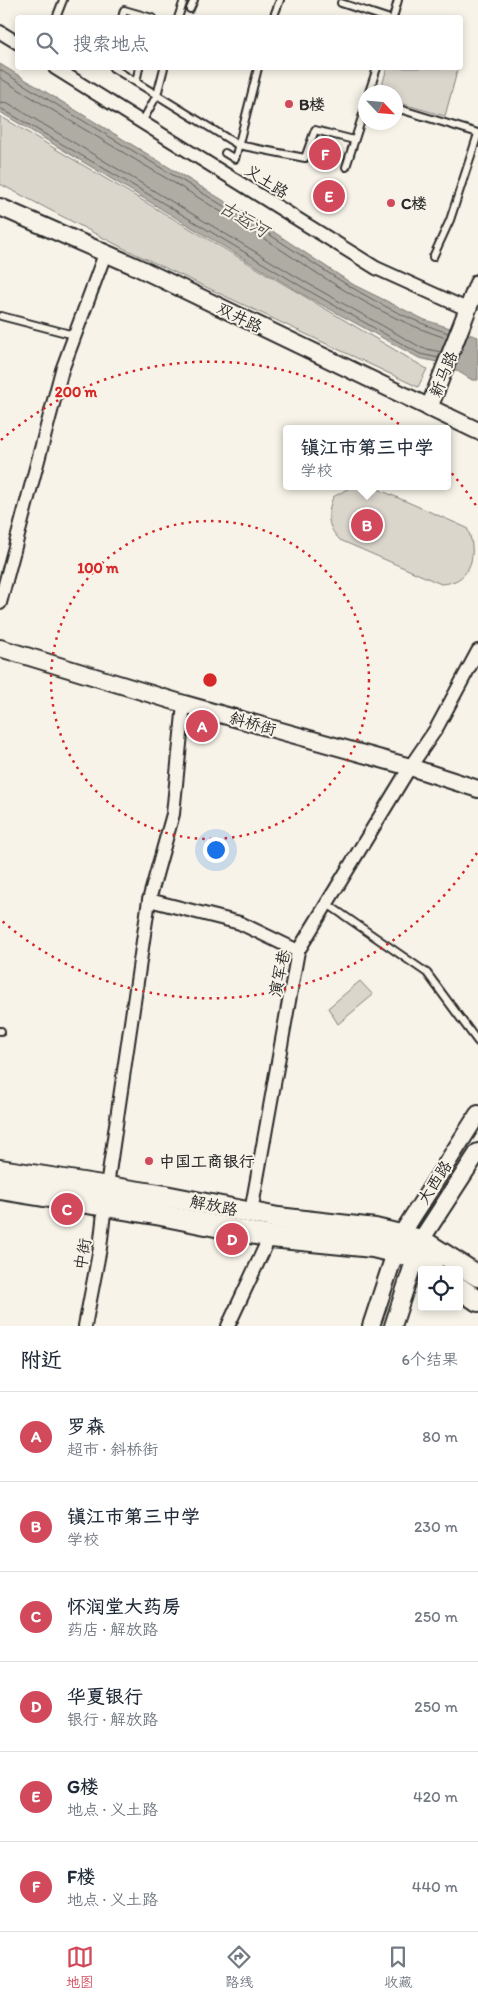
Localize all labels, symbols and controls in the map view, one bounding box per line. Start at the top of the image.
search box [15,15,463,70]
icon: search [33,29,61,57]
text: 搜索地点 [73,32,149,55]
north arrow [358,85,403,130]
place label: B楼 [299,95,325,114]
marker: B楼 [283,98,295,110]
pin: F [309,135,341,173]
street label: 义土路 [241,161,292,202]
pin: E [313,177,345,215]
place label: C楼 [401,194,427,213]
water label: 古运河 [215,196,275,244]
marker: C楼 [385,197,397,209]
street label: 双井路 [214,298,266,337]
street label: 新马路 [426,348,461,400]
text: 200 m [55,383,98,401]
popup [283,425,451,490]
text: 镇江市第三中学 [300,436,434,459]
text: 学校 [300,461,333,480]
pin: B [351,506,383,544]
text: 100 m [77,559,119,577]
centre of rings [201,671,219,689]
pin: A [186,707,218,745]
street label: 斜桥街 [227,708,279,739]
your location [203,837,229,863]
street label: 演军巷 [265,948,294,999]
place label: 中国工商银行 [159,1152,255,1171]
marker: 中国工商银行 [143,1155,155,1167]
street label: 大西路 [413,1157,455,1208]
pin: C [51,1190,83,1228]
street label: 解放路 [189,1192,239,1219]
pin: D [216,1220,248,1258]
street label: 中街 [70,1237,95,1272]
map controls [418,1266,463,1311]
button: locate [418,1266,463,1311]
text: 附近 [20,1347,62,1372]
text: 6个结果 [402,1350,458,1369]
text: 罗森 [67,1415,105,1438]
text: A [31,1427,41,1446]
text: 80 m [422,1427,458,1446]
text: 超市 · 斜桥街 [67,1440,158,1459]
text: 镇江市第三中学 [67,1505,200,1528]
text: B [31,1517,41,1536]
text: 230 m [414,1517,458,1536]
text: 学校 [67,1530,99,1549]
text: 怀润堂大药房 [67,1595,181,1618]
text: C [31,1607,41,1626]
text: 250 m [414,1607,458,1626]
text: 药店 · 解放路 [67,1620,158,1639]
text: 华夏银行 [67,1685,143,1708]
text: D [31,1697,41,1716]
text: 250 m [414,1697,458,1716]
text: 银行 · 解放路 [67,1710,158,1729]
text: G楼 [67,1775,99,1798]
text: E [32,1787,40,1806]
text: 420 m [413,1787,458,1806]
text: 地点 · 义土路 [67,1800,158,1819]
text: F楼 [67,1865,96,1888]
text: F [32,1877,40,1896]
text: 440 m [412,1877,458,1896]
text: 地点 · 义土路 [67,1890,158,1909]
tab: 地图 [66,1943,94,1991]
tab: 路线 [225,1943,253,1991]
tab: 收藏 [384,1943,412,1991]

